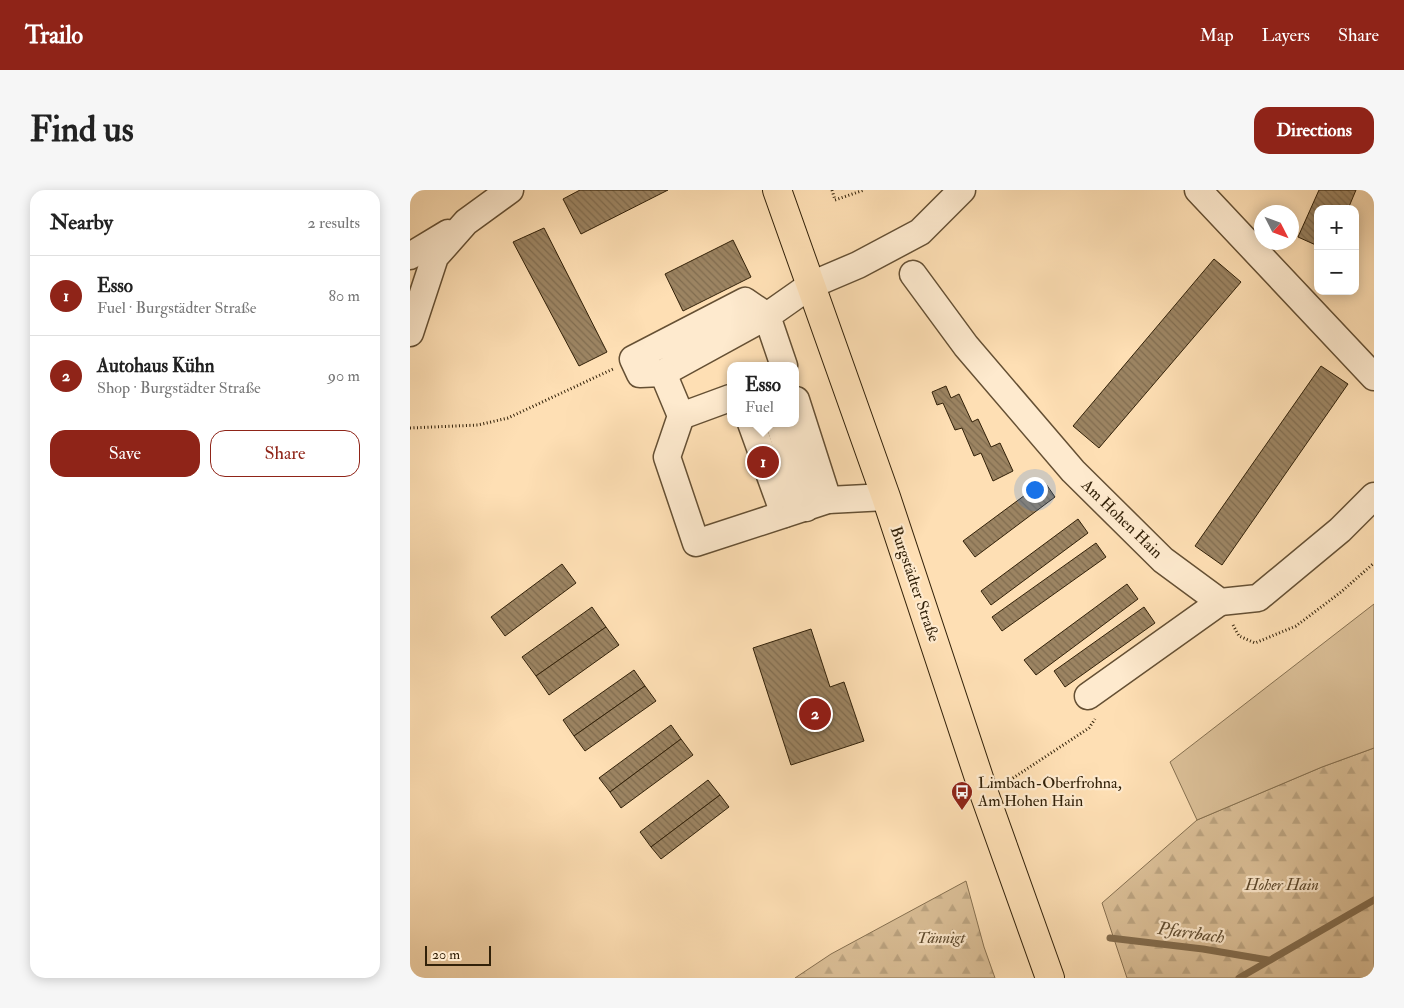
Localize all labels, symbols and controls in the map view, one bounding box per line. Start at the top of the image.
text: Trailo [25,20,83,51]
text: Map [1200,24,1234,47]
text: Layers [1262,24,1310,47]
text: Share [1338,24,1379,47]
button: Directions [1254,107,1374,154]
text: Find us [30,108,134,152]
north arrow [1254,205,1299,250]
map controls [1314,205,1359,295]
button: + [1314,205,1359,250]
text: Nearby [50,209,113,236]
text: 2 results [307,213,360,233]
button: − [1314,250,1359,295]
text: Esso [97,274,133,298]
text: 1 [63,286,69,306]
text: 80 m [329,286,360,306]
text: Fuel · Burgstädter Straße [97,298,256,318]
text: Autohaus Kühn [97,354,215,378]
popup [727,362,799,427]
text: 2 [62,366,70,386]
text: 90 m [328,366,360,386]
text: Esso [745,373,781,397]
text: Shop · Burgstädter Straße [97,378,261,398]
text: Fuel [745,397,774,417]
button: Save [50,430,200,477]
button: Share [210,430,360,477]
pin: 1 [747,443,779,481]
street label: Am Hohen Hain [1076,475,1167,563]
your location [1022,477,1048,503]
street label: Burgstädter Straße [886,524,944,645]
pin: 2 [799,695,831,733]
place label: Limbach-Oberfrohna, Am Hohen Hain [977,773,1122,811]
bus stop icon: Limbach-Oberfrohna, Am Hohen Hain [950,780,974,811]
park label: Hoher Hain [1244,875,1319,895]
water label: Pfarrbach [1155,917,1226,949]
park label: Tännigt [917,928,967,948]
scale bar [425,943,491,966]
text: 20 m [432,946,460,963]

